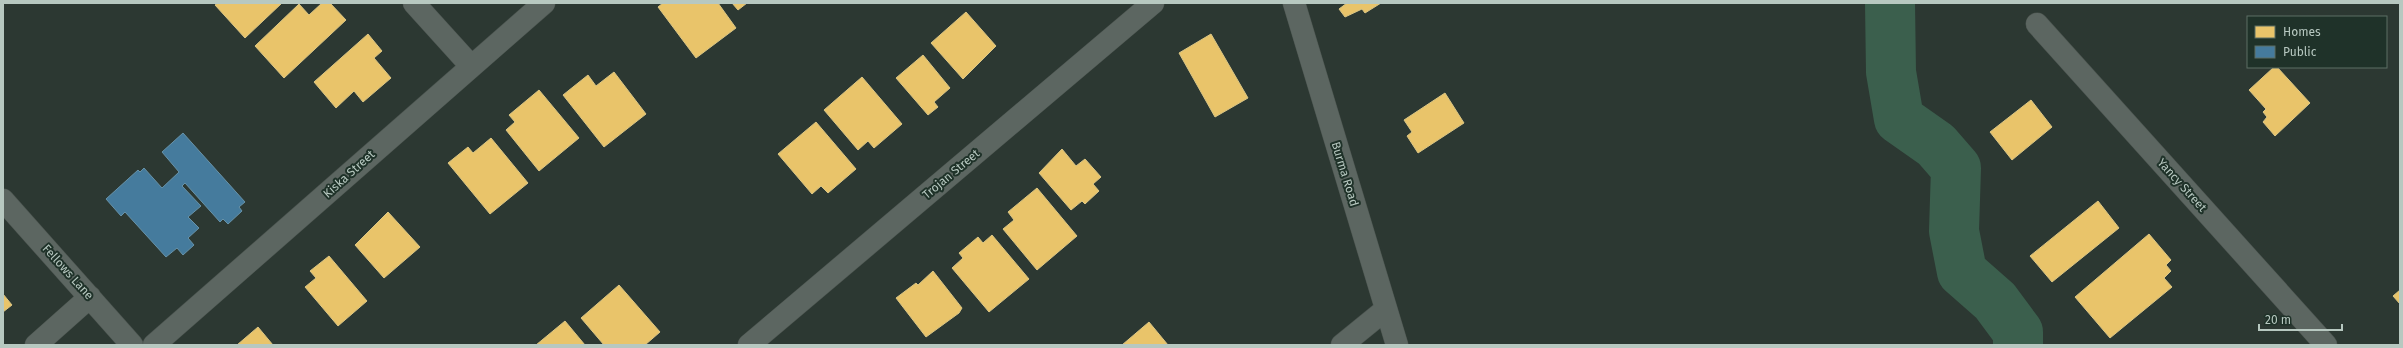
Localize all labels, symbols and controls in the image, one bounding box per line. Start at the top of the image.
legend [2247,16,2387,68]
text: Homes [2283,25,2321,39]
text: Public [2283,45,2317,59]
street label: Burma Road [1329,140,1361,208]
street label: Trojan Street [920,146,983,202]
street label: Kiska Street [320,147,378,201]
street label: Yancy Street [2155,156,2210,215]
street label: Fellows Lane [40,242,96,302]
scale bar [2259,306,2342,332]
text: 20 m [2265,313,2291,327]

